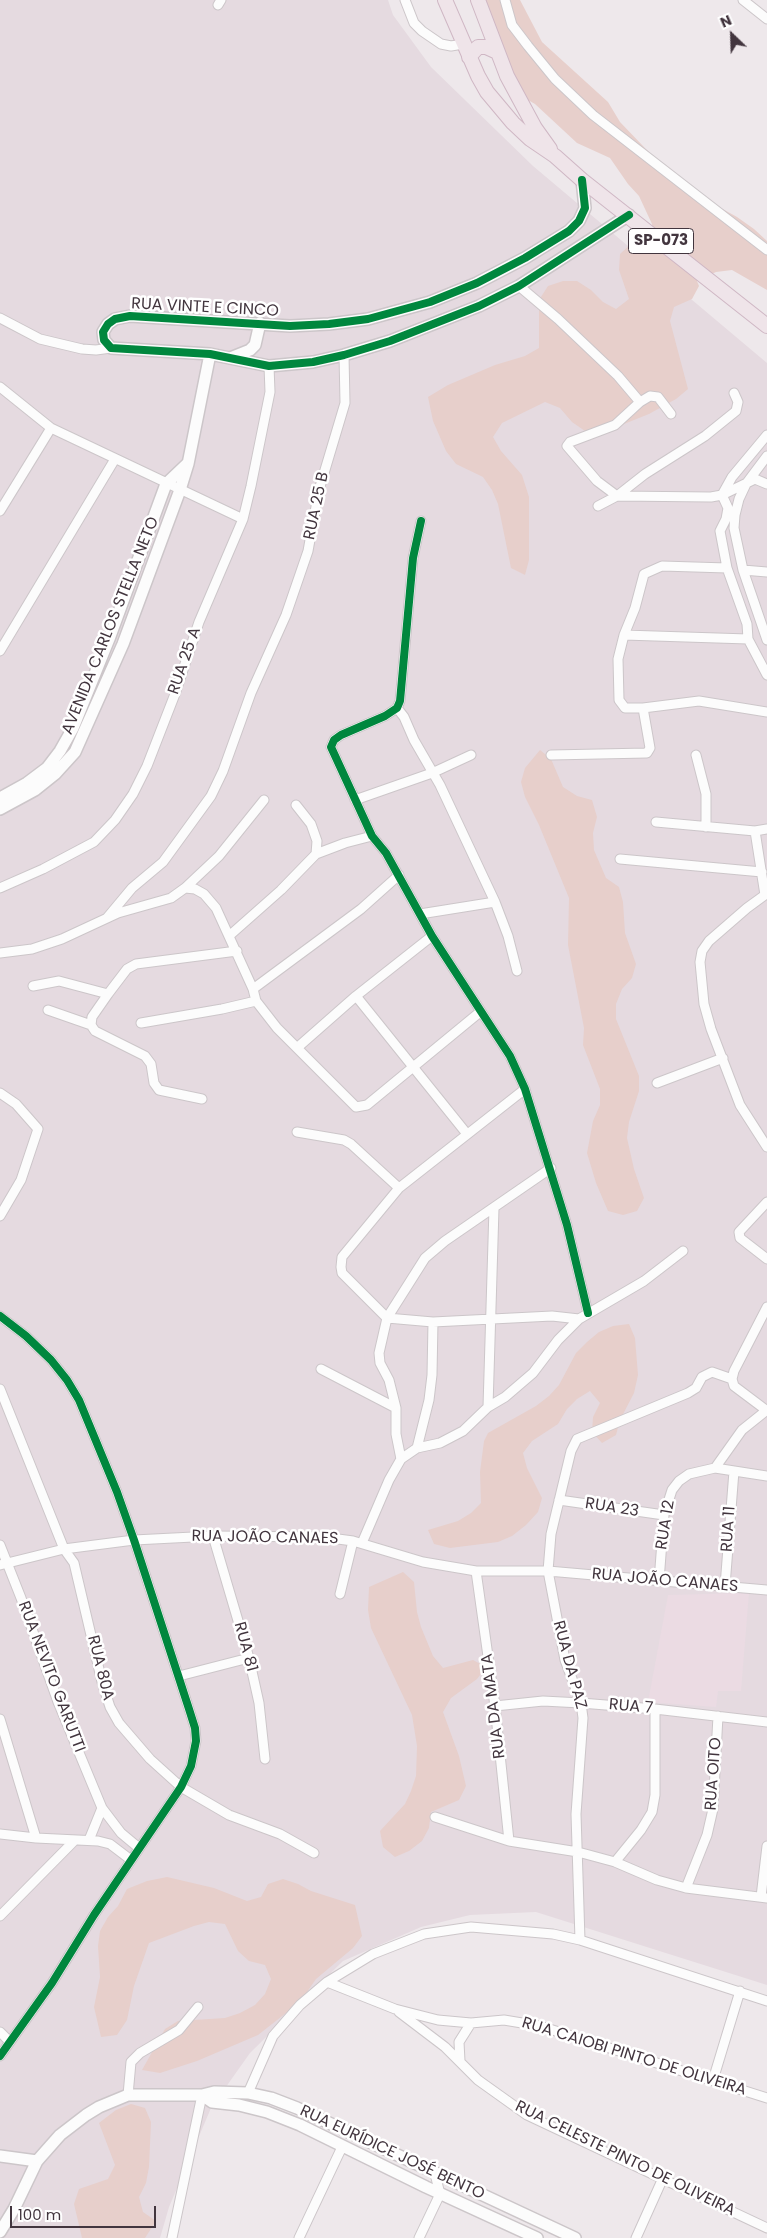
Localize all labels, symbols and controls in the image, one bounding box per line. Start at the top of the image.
north arrow [707,10,757,60]
text: N [717,10,735,33]
road number: SP-073 [628,228,694,254]
street label: RUA VINTE E CINCO [131,295,279,321]
street label: RUA 25 B [300,470,334,542]
street label: AVENIDA CARLOS STELLA NETO [58,514,164,738]
street label: RUA 25 A [165,625,205,697]
street label: RUA 23 [584,1494,640,1522]
street label: RUA 12 [653,1499,679,1551]
street label: RUA 11 [718,1505,740,1553]
street label: RUA JOÃO CANAES [191,1527,339,1549]
street label: RUA JOÃO CANAES [591,1565,739,1597]
street label: RUA NEVITO GARUTTI [13,1599,89,1755]
street label: RUA DA PAZ [548,1619,590,1711]
street label: RUA 81 [229,1620,261,1674]
street label: RUA 80A [83,1633,117,1703]
street label: RUA DA MATA [478,1652,510,1760]
street label: RUA 7 [608,1696,654,1718]
street label: RUA OITO [702,1737,726,1811]
street label: RUA CAIOBI PINTO DE OLIVEIRA [519,2014,749,2100]
street label: RUA CELESTE PINTO DE OLIVEIRA [512,2097,738,2221]
street label: RUA EURÍDICE JOSÉ BENTO [297,2102,487,2204]
scale bar [12,2196,159,2228]
text: 100 m [18,2204,61,2225]

